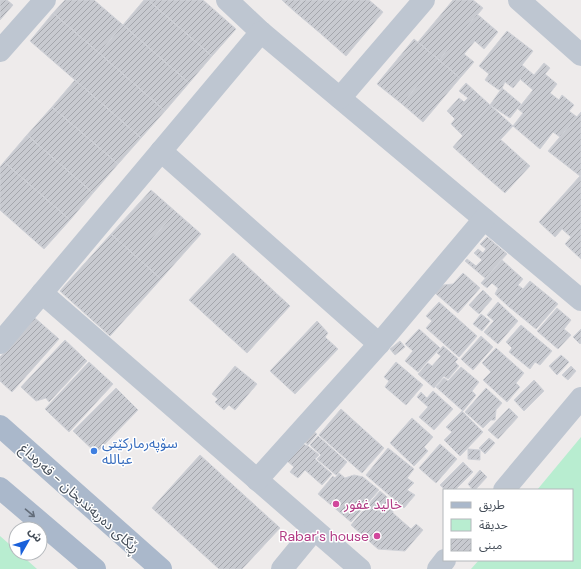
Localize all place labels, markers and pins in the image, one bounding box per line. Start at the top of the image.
place label: سۆپه‌رماركێتى عبالله [102,434,178,468]
marker: سۆپه‌رماركێتى عبالله [89,446,99,456]
place label: خالید غفور [343,495,402,513]
marker: خالید غفور [331,499,341,509]
place label: Rabar's house [279,527,369,545]
marker: Rabar's house [372,531,382,541]

